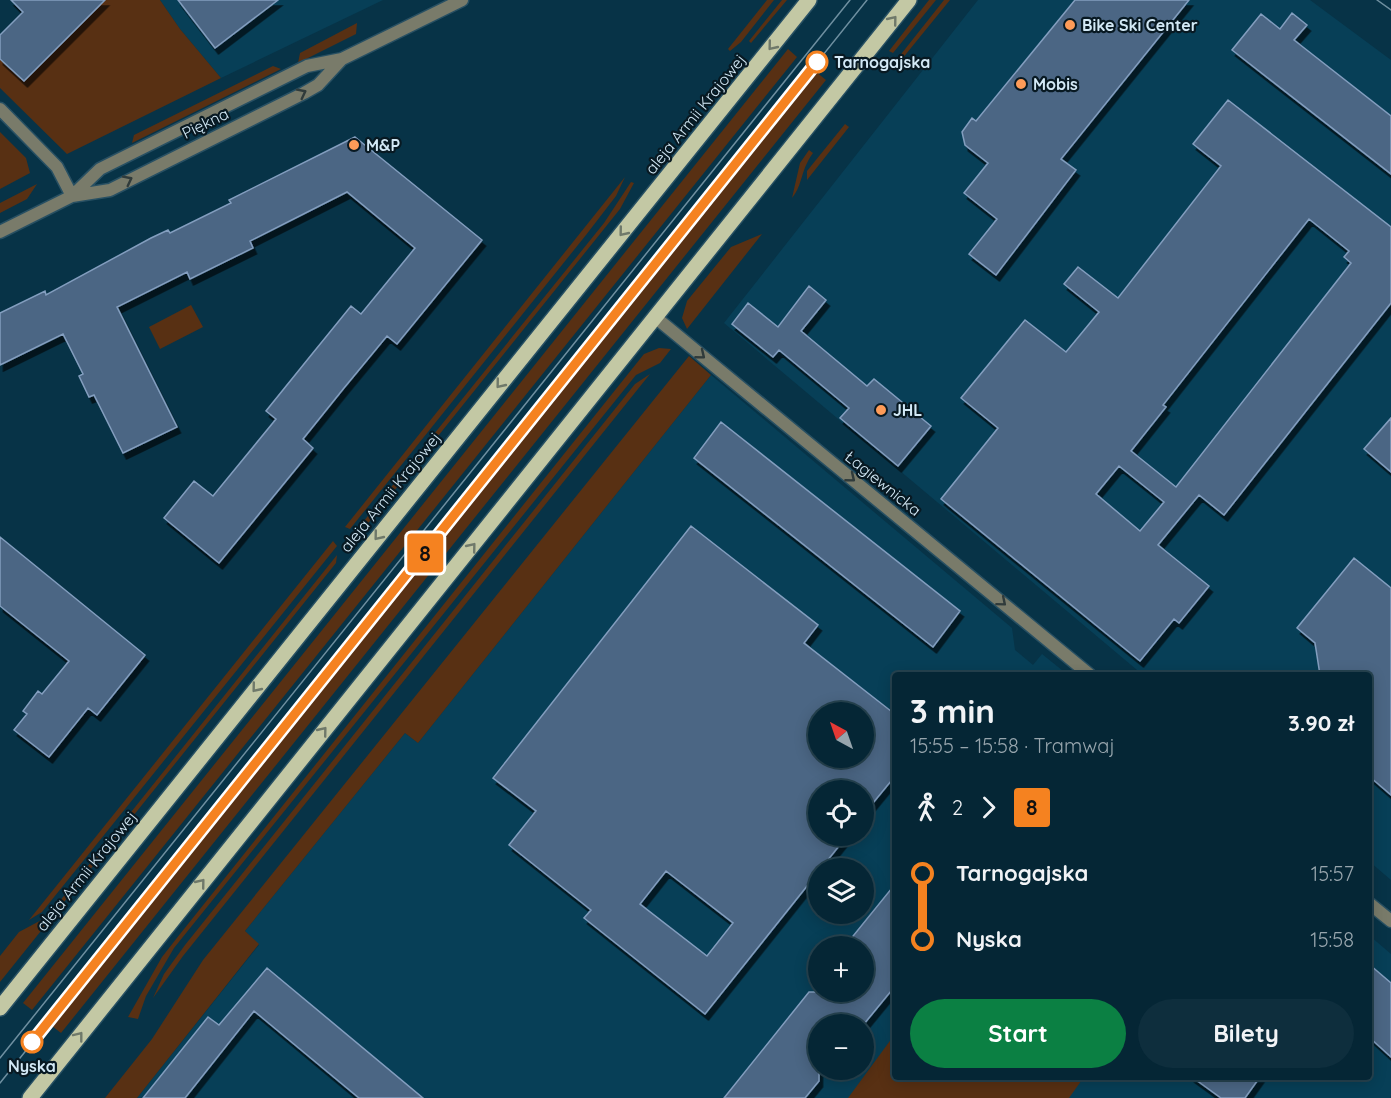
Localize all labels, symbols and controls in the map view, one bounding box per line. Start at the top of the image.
place label: Bike Ski Center [1082,15,1198,35]
one-way arrow [886,16,897,27]
marker: Bike Ski Center [1063,18,1077,32]
one-way arrow [769,39,780,50]
street label: aleja Armii Krajowej [640,50,750,178]
marker: Tarnogajska [806,51,828,73]
place label: Tarnogajska [834,52,930,72]
place label: Mobis [1033,74,1078,94]
marker: Mobis [1014,77,1028,91]
one-way arrow [296,89,307,101]
street label: Piękna [178,103,232,143]
place label: M&P [366,135,400,155]
marker: M&P [347,138,361,152]
one-way arrow [121,176,132,188]
one-way arrow [619,225,630,236]
one-way arrow [694,347,705,358]
one-way arrow [497,377,508,388]
place label: JHL [893,400,922,420]
marker: JHL [874,403,888,417]
street label: aleja Armii Krajowej [335,428,445,556]
street label: Łagiewnicka [841,446,925,520]
one-way arrow [844,471,855,482]
one-way arrow [375,529,386,540]
line badge: 8 [406,534,444,572]
text: 8 [419,540,431,566]
one-way arrow [464,542,475,553]
one-way arrow [995,595,1006,606]
one-way arrow [253,681,264,692]
text: 3 min [910,690,995,731]
north arrow [808,702,874,768]
map controls [808,702,874,1080]
text: 3.90 zł [1288,709,1354,737]
one-way arrow [316,727,327,738]
text: 15:55 – 15:58 · Tramwaj [910,733,1115,758]
button: locate [808,780,874,846]
icon: walk [910,791,943,824]
icon: forward [972,791,1005,824]
text: 8 [1026,794,1038,820]
text: 2 [952,795,963,820]
street label: aleja Armii Krajowej [31,807,141,935]
button: layers [808,858,874,924]
text: Tarnogajska [956,859,1088,887]
text: 15:57 [1311,861,1354,886]
one-way arrow [194,879,205,890]
text: Nyska [956,925,1022,953]
text: 15:58 [1310,927,1354,952]
button: + [808,936,874,1002]
button: Start [910,999,1126,1068]
button: Bilety [1138,999,1354,1068]
button: − [808,1014,874,1080]
marker: Nyska [21,1031,43,1053]
one-way arrow [72,1032,83,1043]
place label: Nyska [8,1056,56,1076]

